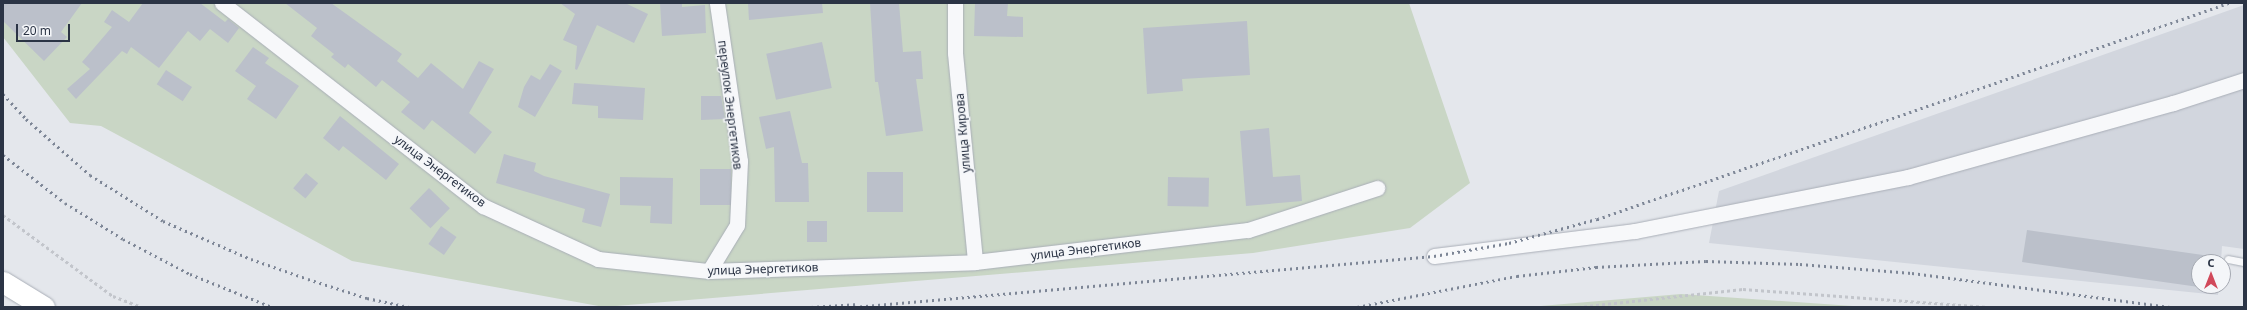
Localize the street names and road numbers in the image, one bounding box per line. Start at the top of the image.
street label: переулок Энергетиков [715,39,745,171]
street label: улица Кирова [952,93,974,173]
street label: улица Энергетиков [391,132,489,210]
street label: улица Энергетиков [1030,235,1142,263]
street label: улица Энергетиков [707,260,819,278]

